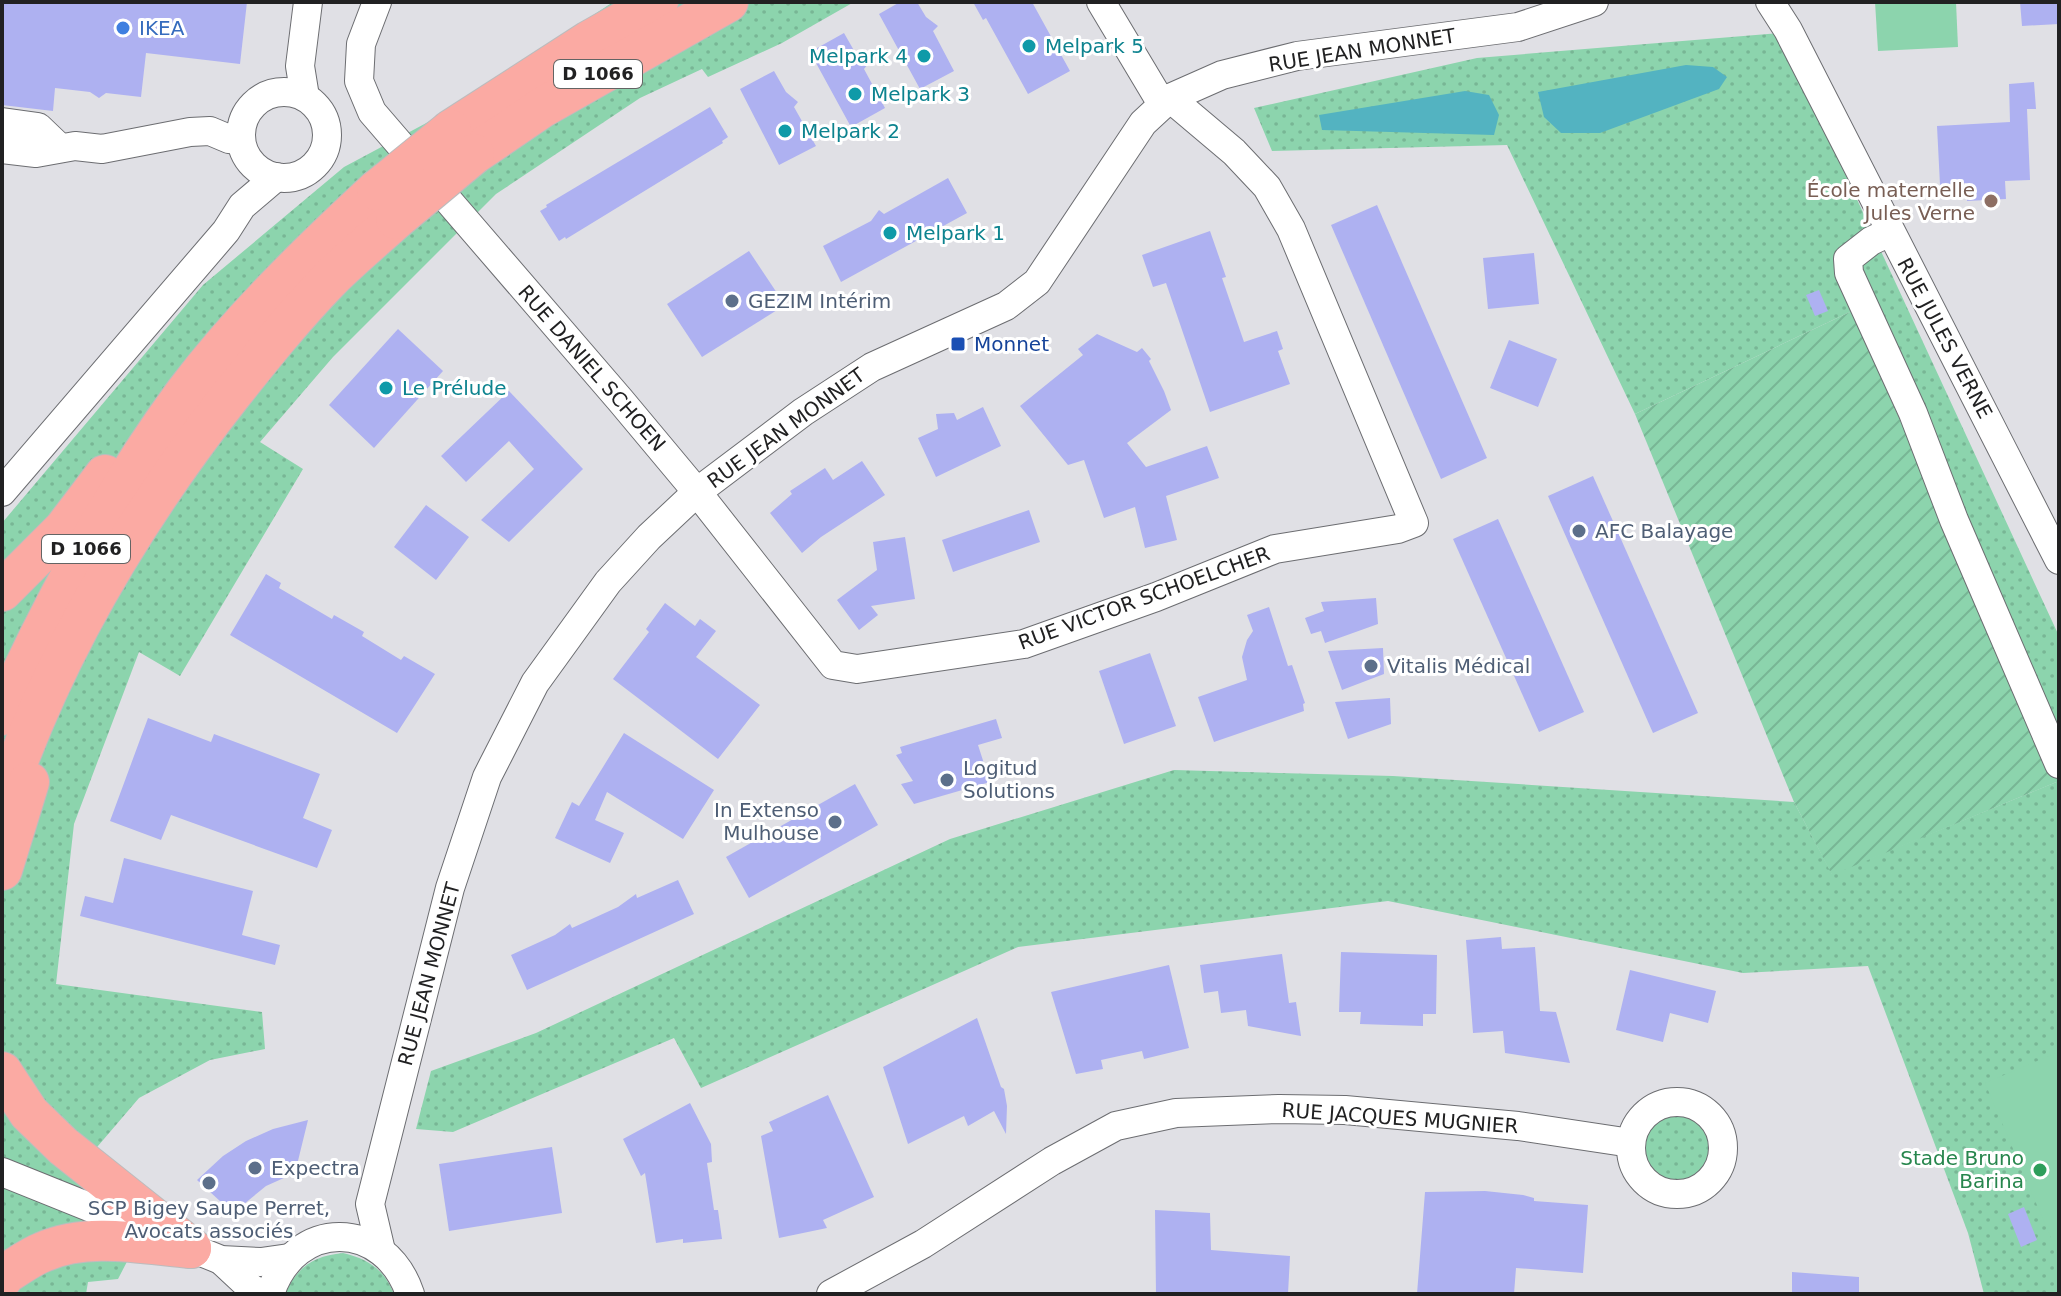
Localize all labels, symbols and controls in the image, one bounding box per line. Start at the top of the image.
place label: IKEA [139,16,185,40]
marker: IKEA [114,19,132,37]
street label: RUE JEAN MONNET [1267,23,1458,77]
place label: Melpark 5 [1045,34,1144,58]
marker: Melpark 5 [1020,37,1038,55]
place label: Melpark 4 [809,44,908,68]
marker: Melpark 4 [915,47,933,65]
road number: D 1066 [554,60,642,88]
place label: Melpark 3 [871,82,970,106]
marker: Melpark 3 [846,85,864,103]
place label: Melpark 2 [801,119,900,143]
marker: Melpark 2 [776,122,794,140]
place label: École maternelle Jules Verne [1807,178,1975,225]
marker: École maternelle Jules Verne [1982,192,2000,210]
place label: Melpark 1 [906,221,1005,245]
marker: Melpark 1 [881,224,899,242]
street label: RUE JULES VERNE [1892,253,1998,423]
street label: RUE DANIEL SCHOEN [513,280,671,456]
place label: GEZIM Intérim [748,289,891,313]
marker: GEZIM Intérim [723,292,741,310]
place label: Monnet [974,332,1049,356]
marker: Monnet [949,335,967,353]
street label: RUE JEAN MONNET [703,362,870,493]
place label: Le Prélude [402,376,506,400]
marker: Le Prélude [377,379,395,397]
place label: AFC Balayage [1595,519,1733,543]
marker: AFC Balayage [1570,522,1588,540]
road number: D 1066 [42,535,130,563]
street label: RUE VICTOR SCHOELCHER [1015,541,1273,655]
place label: Vitalis Médical [1387,654,1530,678]
marker: Vitalis Médical [1362,657,1380,675]
place label: Logitud Solutions [963,756,1055,803]
marker: Logitud Solutions [938,771,956,789]
place label: In Extenso Mulhouse [714,798,819,845]
marker: In Extenso Mulhouse [826,813,844,831]
street label: RUE JEAN MONNET [393,879,465,1068]
street label: RUE JACQUES MUGNIER [1281,1098,1519,1138]
place label: Stade Bruno Barina [1900,1146,2024,1193]
place label: Expectra [271,1156,360,1180]
marker: Expectra [246,1159,264,1177]
marker: Stade Bruno Barina [2031,1161,2049,1179]
marker: SCP Bigey Saupe Perret, Avocats associés [200,1174,218,1192]
place label: SCP Bigey Saupe Perret, Avocats associés [88,1196,330,1243]

